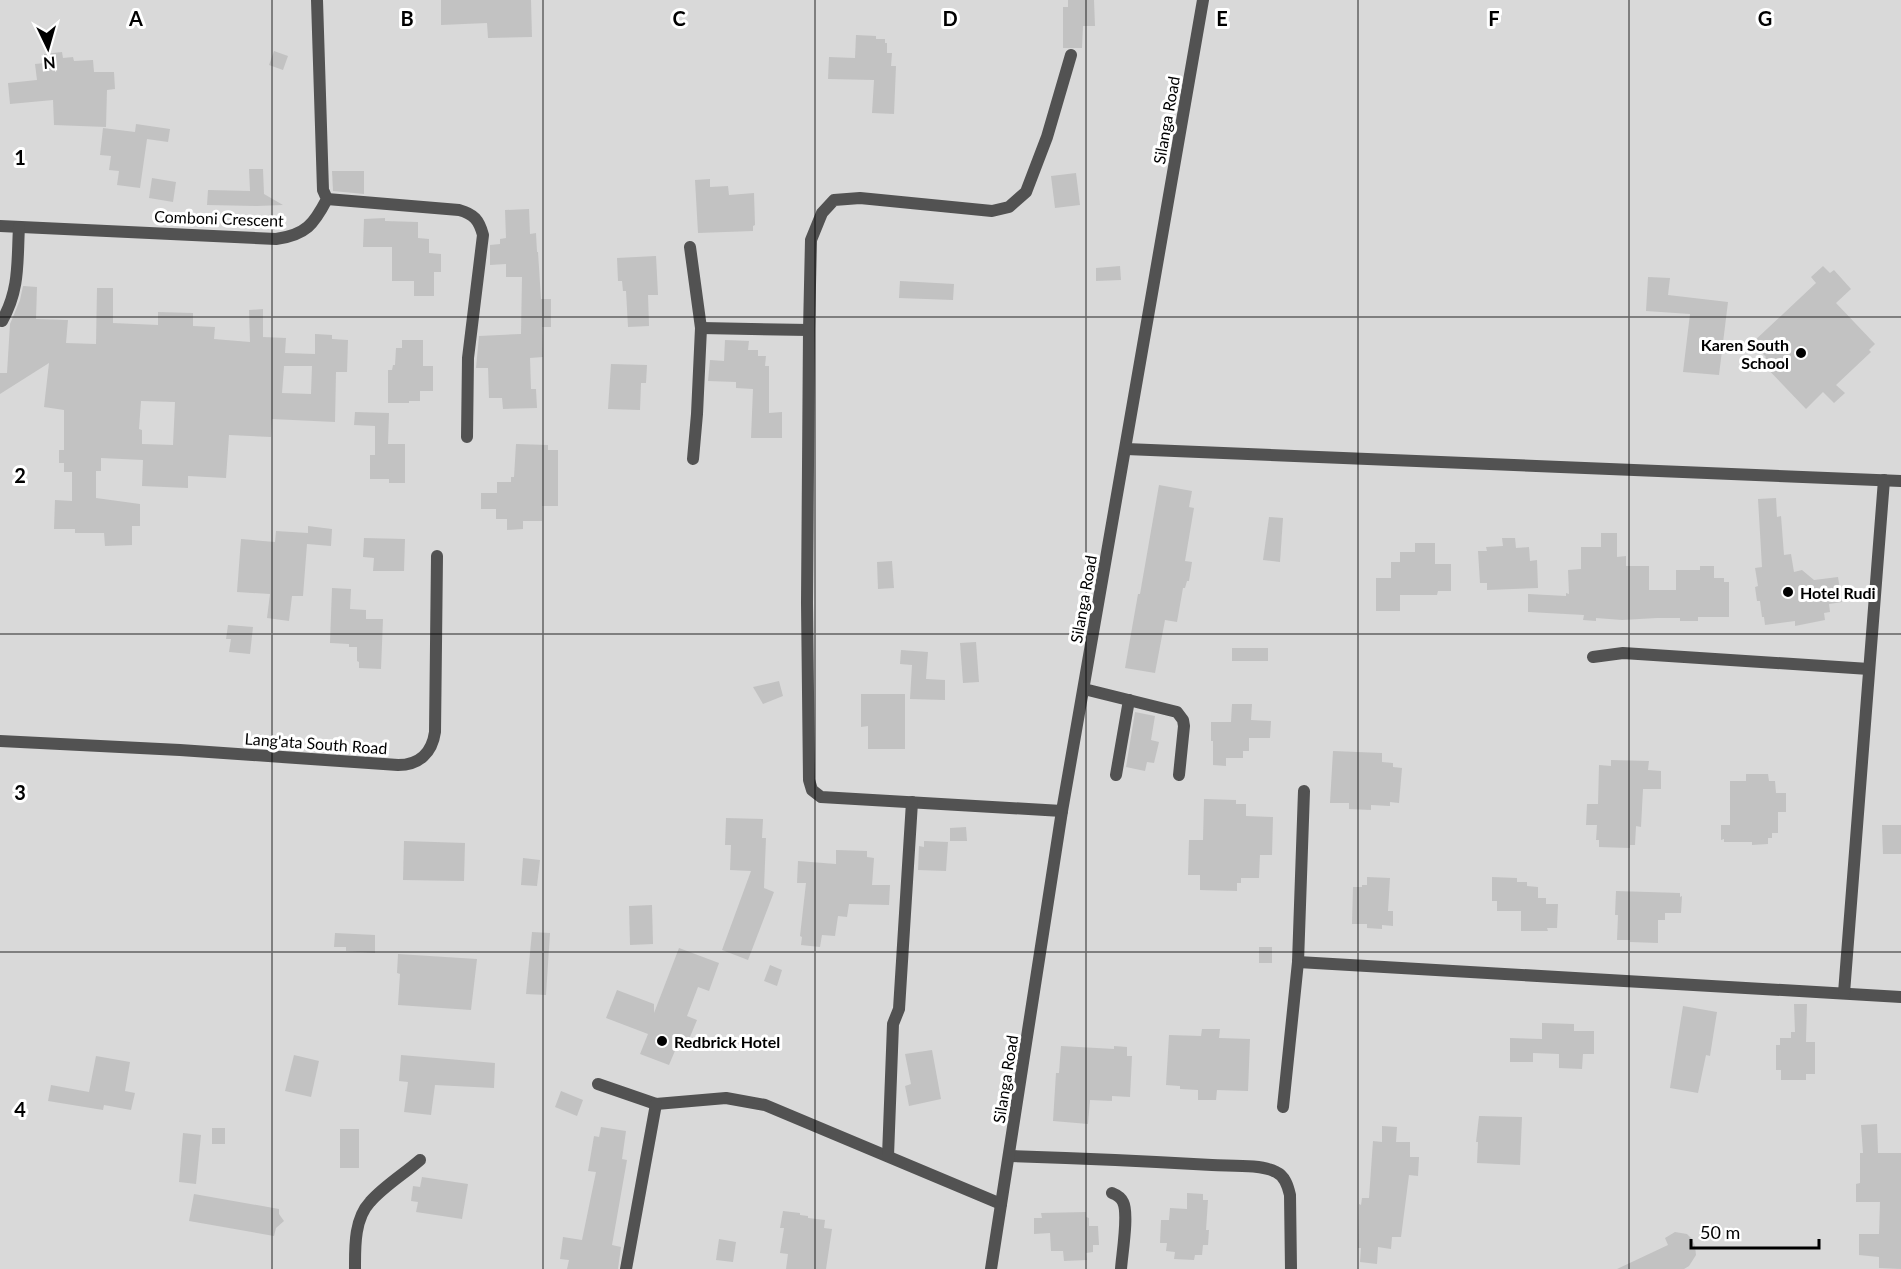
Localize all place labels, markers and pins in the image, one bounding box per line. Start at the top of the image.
place label: Karen South School [1701,335,1789,372]
marker: Karen South School [1794,346,1808,360]
place label: Hotel Rudi [1800,583,1876,602]
marker: Hotel Rudi [1781,585,1795,599]
place label: Redbrick Hotel [674,1032,780,1051]
marker: Redbrick Hotel [655,1034,669,1048]

